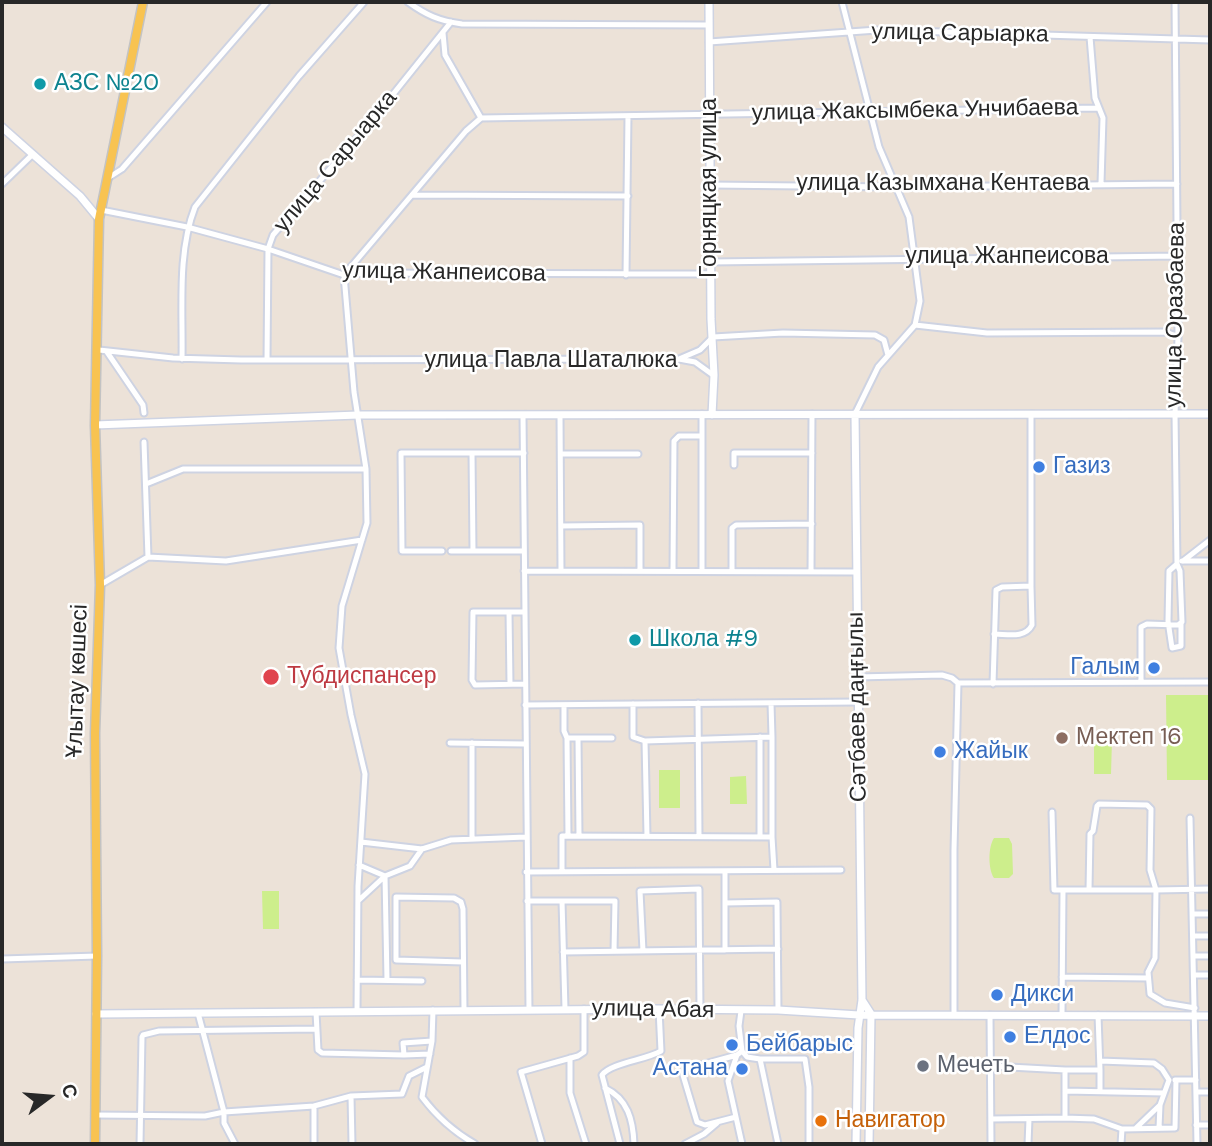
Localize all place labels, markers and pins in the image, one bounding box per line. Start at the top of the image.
place label: АЗС №20 [54,70,159,98]
marker: АЗС №20 [32,76,48,92]
place label: Газиз [1053,453,1111,481]
marker: Газиз [1031,459,1047,475]
place label: Школа #9 [649,626,758,654]
marker: Школа #9 [627,632,643,648]
place label: Галым [1070,654,1140,682]
marker: Галым [1146,660,1162,676]
place label: Тубдиспансер [287,663,436,691]
marker: Тубдиспансер [261,667,281,687]
place label: Мектеп 16 [1076,724,1182,752]
marker: Мектеп 16 [1054,730,1070,746]
place label: Жайык [954,738,1028,766]
marker: Жайык [932,744,948,760]
place label: Дикси [1011,981,1074,1009]
marker: Дикси [989,987,1005,1003]
place label: Елдос [1024,1023,1090,1051]
marker: Елдос [1002,1029,1018,1045]
place label: Бейбарыс [746,1031,853,1059]
marker: Бейбарыс [724,1037,740,1053]
place label: Мечеть [937,1052,1015,1080]
place label: Астана [653,1055,728,1083]
marker: Мечеть [915,1058,931,1074]
marker: Астана [734,1061,750,1077]
place label: Навигатор [835,1107,945,1135]
marker: Навигатор [813,1113,829,1129]

